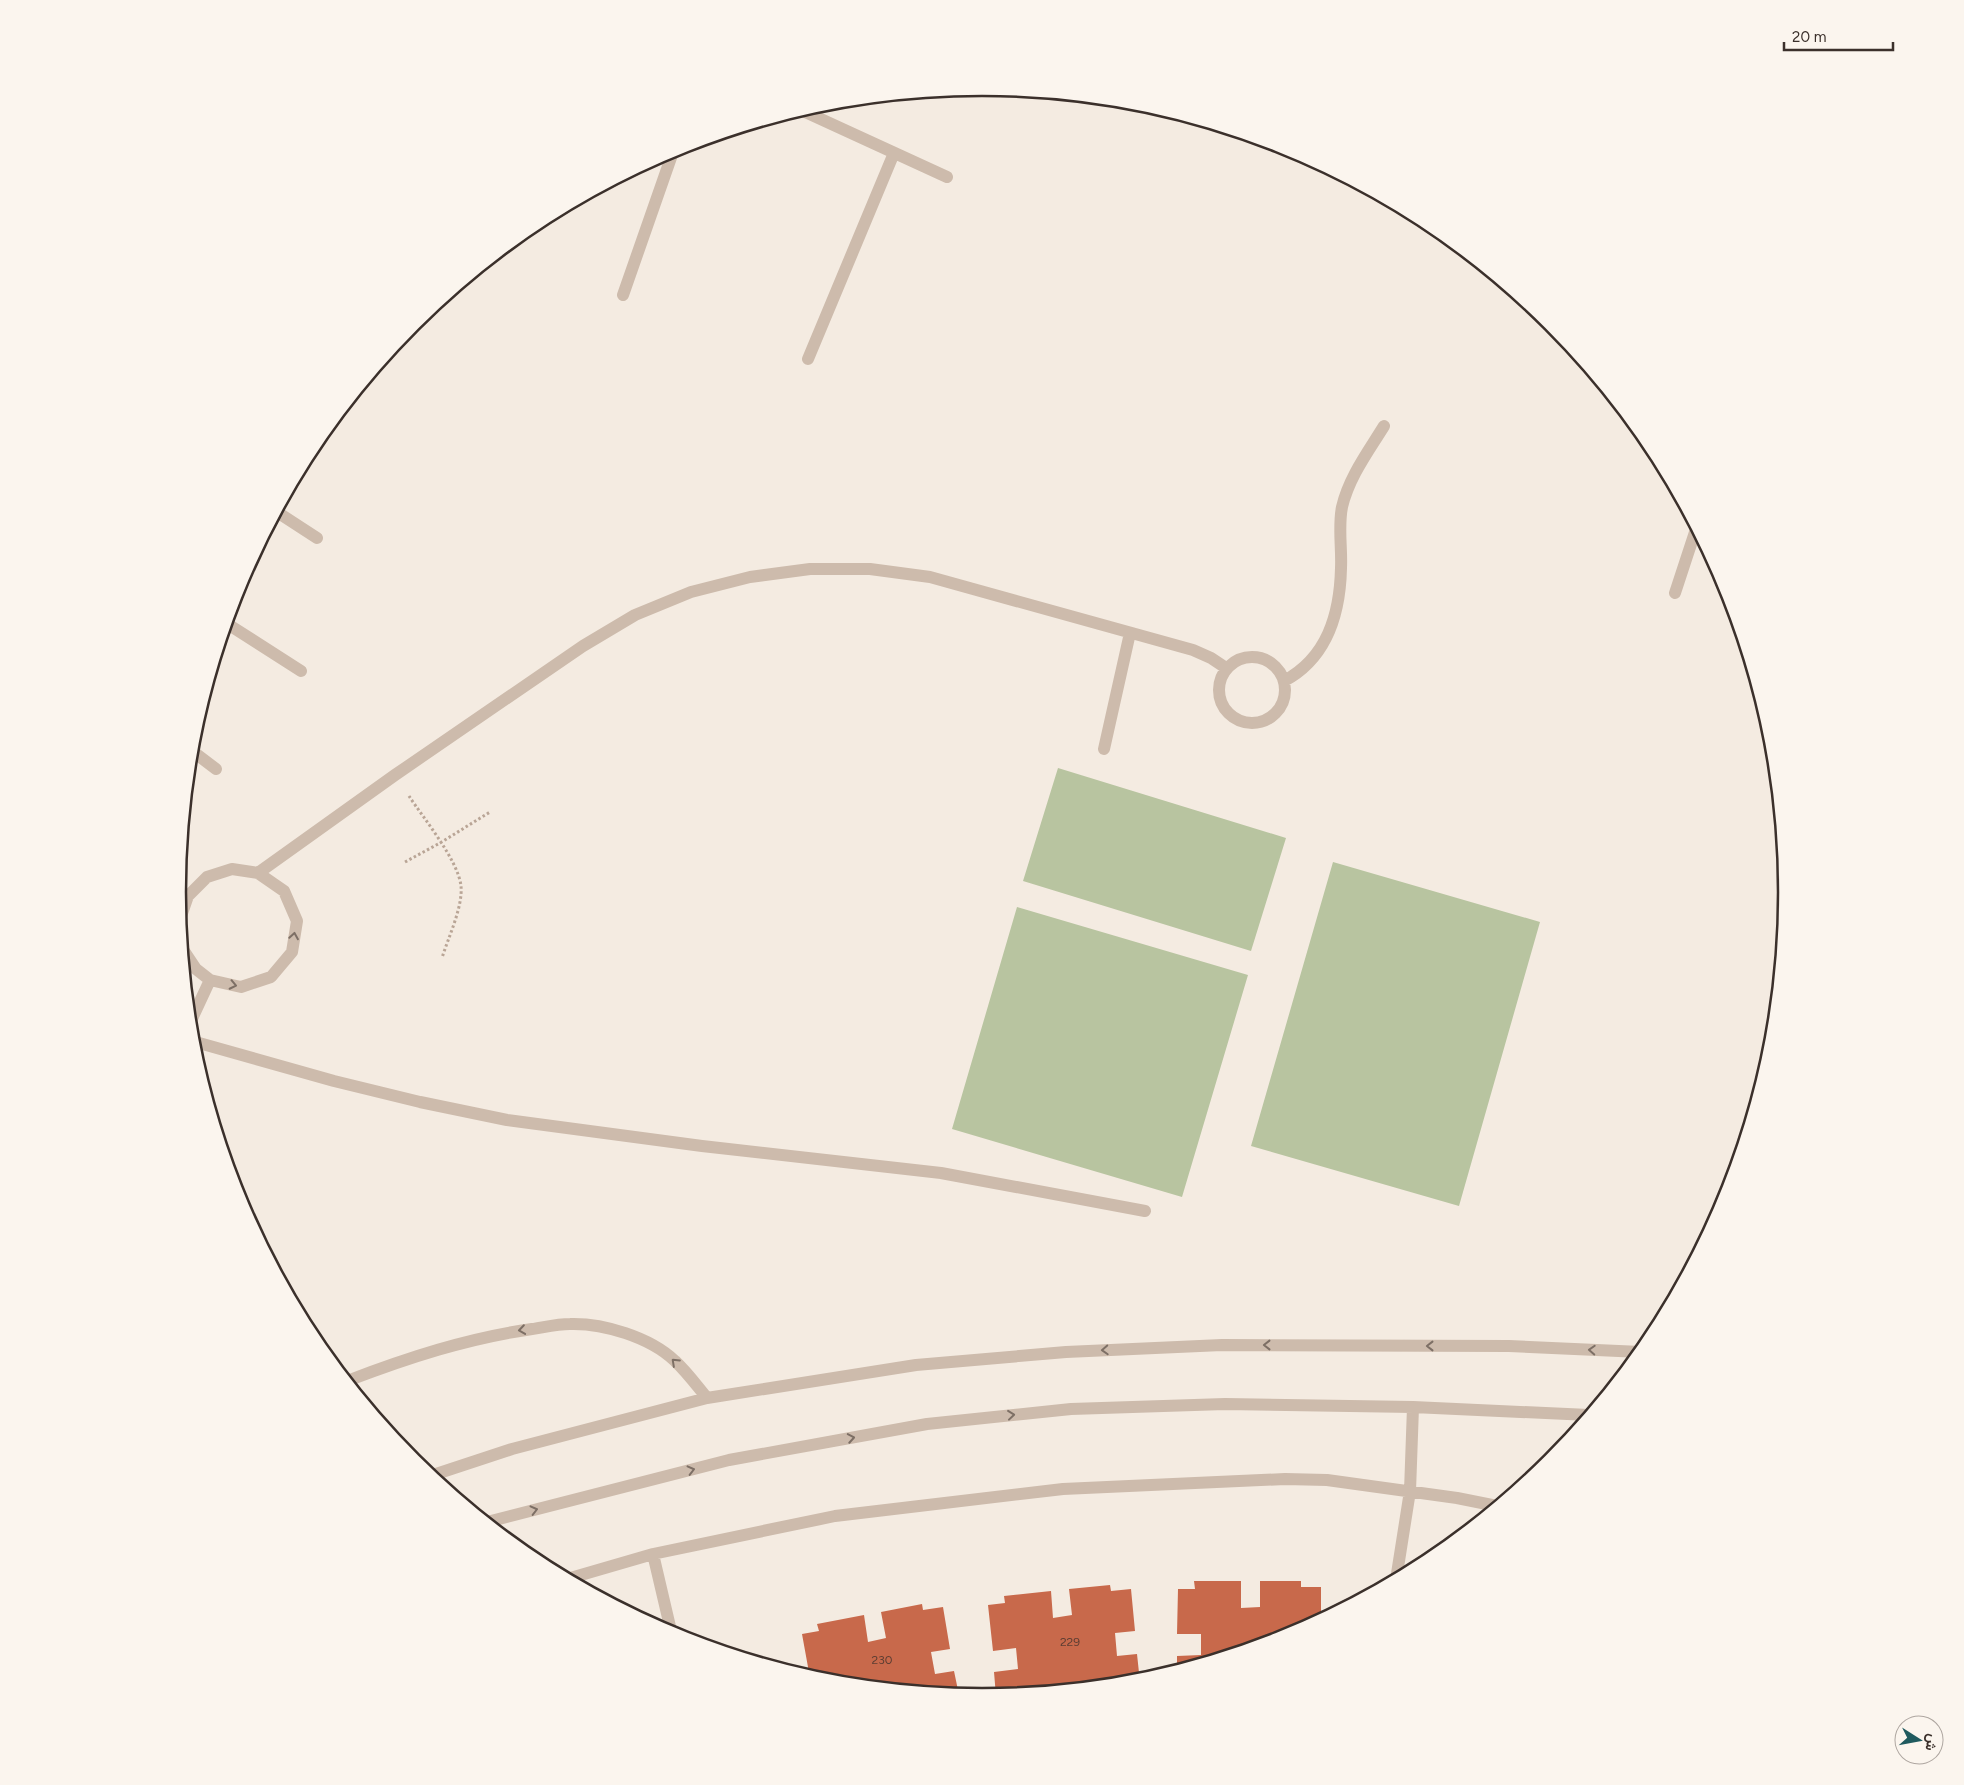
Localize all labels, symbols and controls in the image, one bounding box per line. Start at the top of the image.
scale bar [1784,20,1893,52]
text: 20 m [1792,28,1826,46]
one-way arrow [289,931,299,940]
one-way arrow [228,979,237,990]
one-way arrow [518,1324,526,1335]
one-way arrow [1263,1340,1271,1350]
one-way arrow [1426,1341,1434,1351]
one-way arrow [1101,1345,1109,1356]
one-way arrow [1588,1345,1596,1356]
one-way arrow [672,1359,681,1368]
one-way arrow [1008,1410,1016,1421]
one-way arrow [846,1434,855,1444]
one-way arrow [687,1465,696,1476]
one-way arrow [529,1505,537,1515]
house number: 229 [1060,1635,1080,1649]
house number: 230 [872,1653,893,1667]
north arrow [1894,1715,1944,1765]
text: ش [1921,1733,1941,1752]

